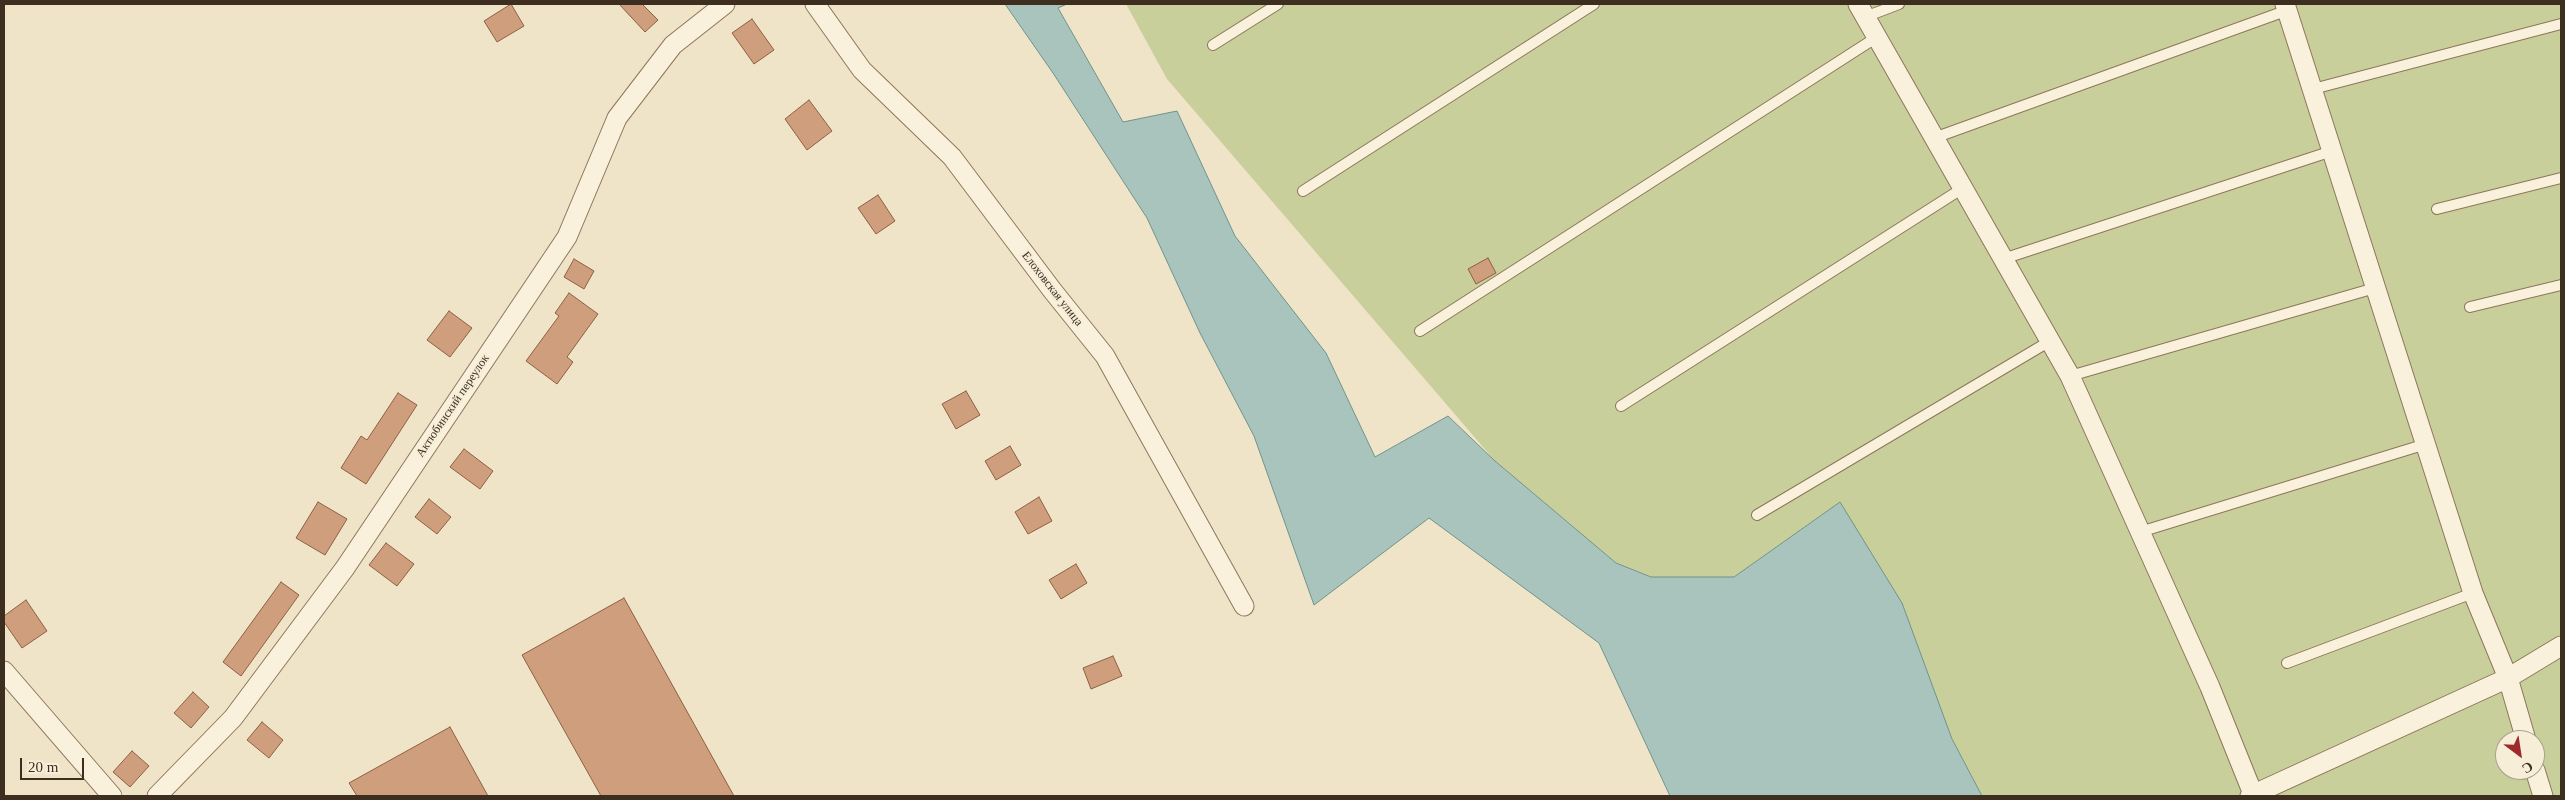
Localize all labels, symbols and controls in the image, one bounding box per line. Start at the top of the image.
street label: Елоховская улица [1018,249,1086,329]
street label: Актюбинский переулок [413,352,493,460]
north arrow [2495,730,2545,780]
scale bar [22,748,86,780]
text: С [2519,758,2536,776]
text: 20 m [28,759,58,775]

